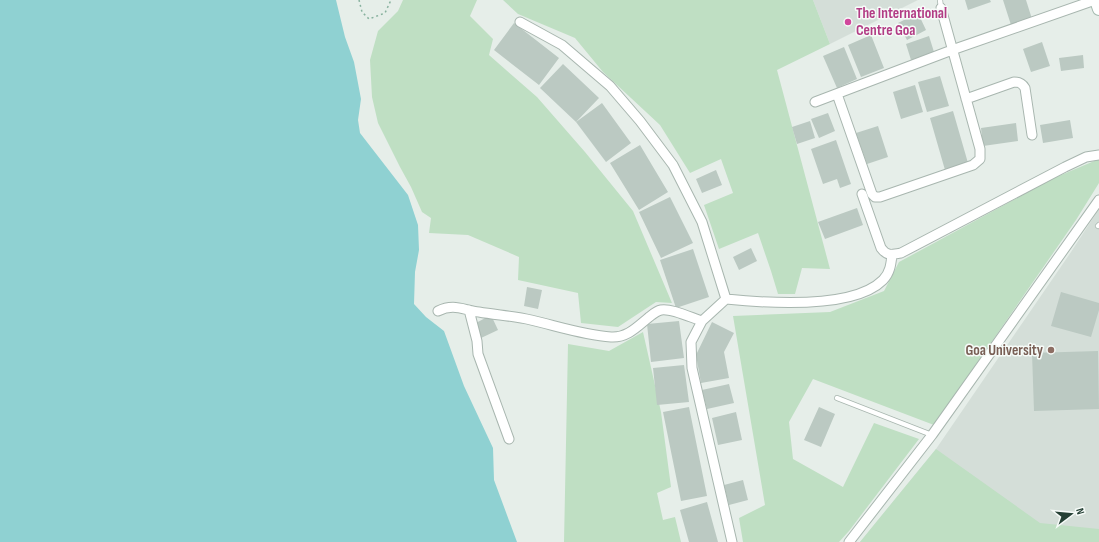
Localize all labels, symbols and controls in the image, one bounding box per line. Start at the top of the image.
place label: The International Centre Goa [856,4,947,40]
marker: The International Centre Goa [843,17,853,27]
place label: Goa University [965,341,1044,360]
marker: Goa University [1046,345,1056,355]
north arrow [1051,494,1091,534]
text: N [1073,507,1087,516]

